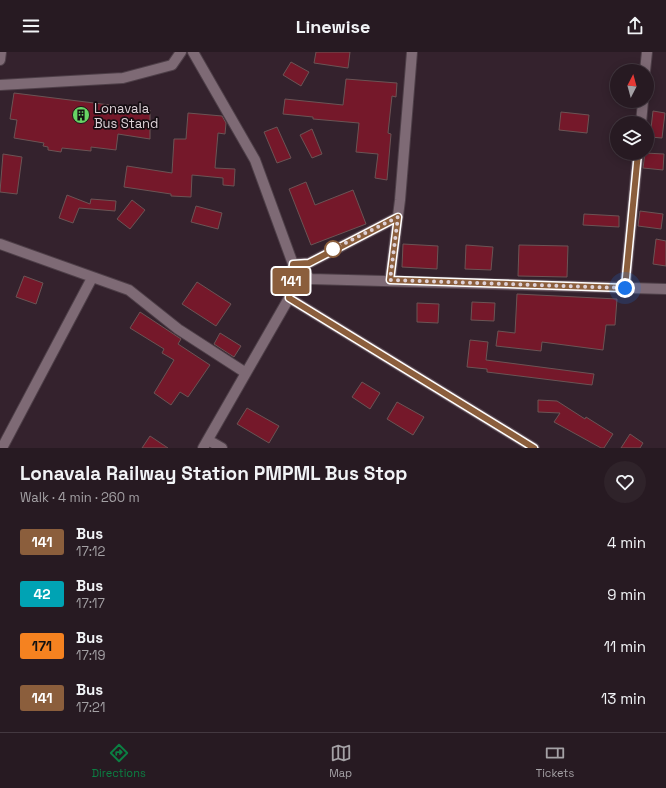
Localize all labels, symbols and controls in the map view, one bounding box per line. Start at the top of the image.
icon: menu [20,15,42,37]
text: Linewise [296,15,370,38]
icon: share [624,15,646,37]
north arrow [610,64,654,108]
map controls [610,64,654,160]
place label: Lonavala Bus Stand [94,100,158,132]
building icon: Lonavala Bus Stand [71,105,91,125]
button: layers [610,116,654,160]
unlabelled marker [324,240,342,258]
line badge: 141 [268,268,314,294]
text: 141 [280,272,302,290]
your location [615,278,635,298]
text: Lonavala Railway Station PMPML Bus Stop [20,461,407,486]
button: heart [604,461,646,503]
text: Walk · 4 min · 260 m [20,489,140,506]
text: Bus [76,524,103,543]
text: 141 [31,533,53,551]
text: 4 min [607,533,646,552]
text: 17:12 [76,543,105,560]
text: Bus [76,576,103,595]
text: 42 [33,585,51,603]
text: 9 min [607,585,646,604]
text: 17:17 [76,595,105,612]
text: Bus [76,628,103,647]
text: 171 [32,637,52,655]
text: 11 min [604,637,646,656]
text: 17:19 [76,647,105,664]
text: Bus [76,680,103,699]
text: 141 [31,689,53,707]
text: 13 min [601,689,646,708]
text: 17:21 [76,699,105,716]
tab: Directions [92,742,146,780]
tab: Map [329,742,352,780]
tab: Tickets [536,742,574,780]

